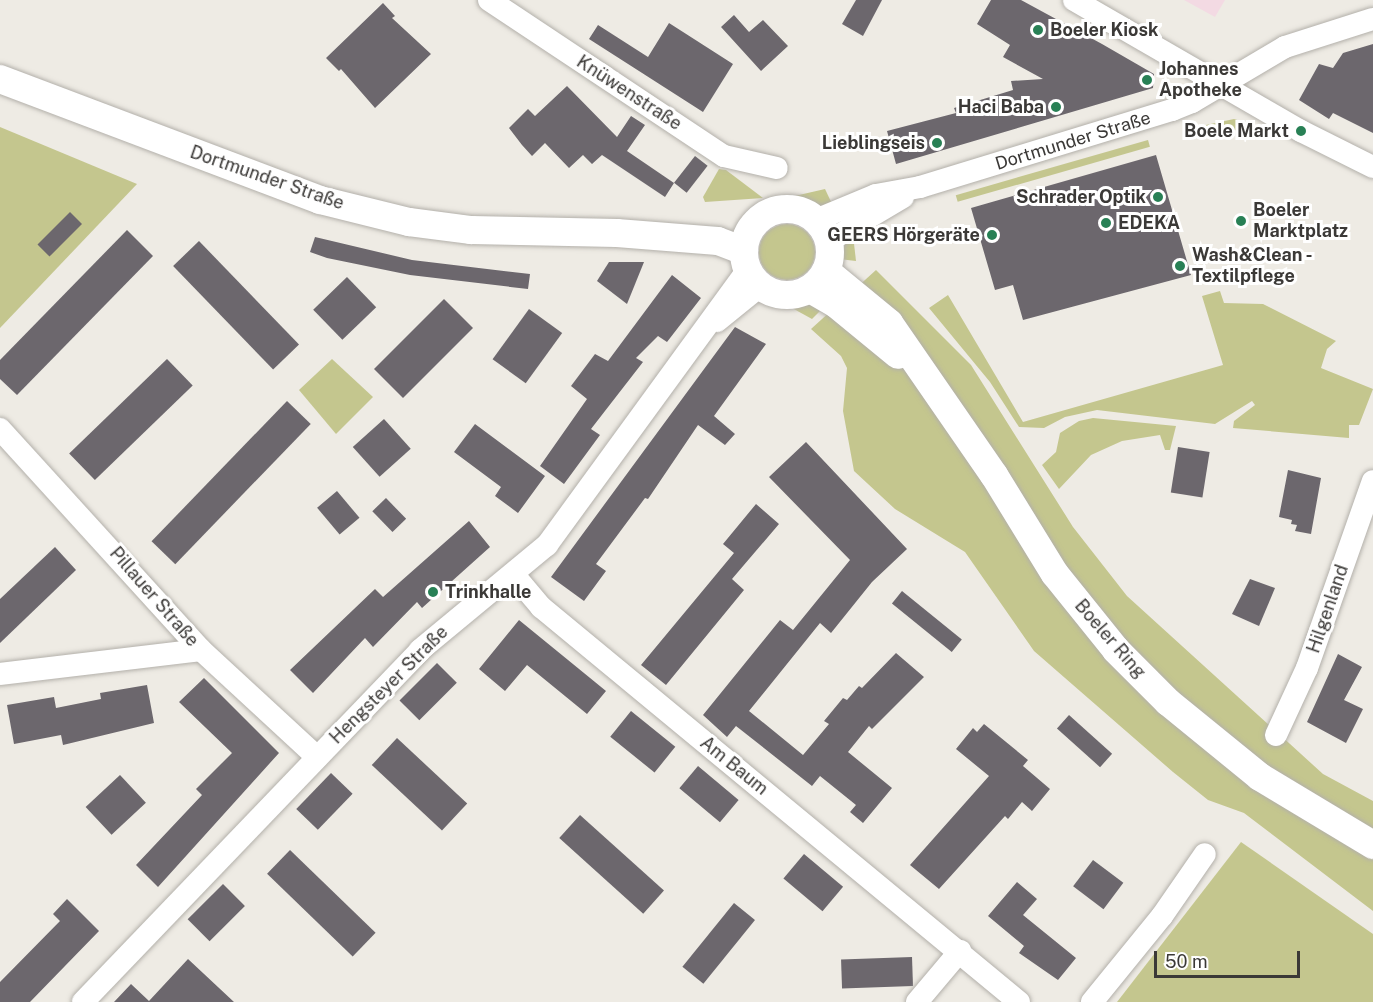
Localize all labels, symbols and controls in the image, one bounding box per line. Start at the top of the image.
place label: Boeler Kiosk [1050,19,1158,41]
marker: Boeler Kiosk [1031,23,1045,37]
street label: Knüwenstraße [572,51,686,135]
place label: Johannes Apotheke [1159,59,1242,101]
marker: Johannes Apotheke [1140,73,1154,87]
place label: Haci Baba [958,96,1044,118]
marker: Haci Baba [1049,100,1063,114]
street label: Dortmunder Straße [993,107,1153,175]
place label: Boele Markt [1184,120,1289,142]
marker: Boele Markt [1294,124,1308,138]
place label: Lieblingseis [822,132,925,154]
marker: Lieblingseis [930,136,944,150]
street label: Dortmunder Straße [187,142,347,214]
place label: Schrader Optik [1016,186,1146,208]
marker: Schrader Optik [1151,190,1165,204]
place label: Boeler Marktplatz [1253,200,1348,242]
place label: EDEKA [1118,212,1180,234]
marker: Boeler Marktplatz [1234,214,1248,228]
marker: EDEKA [1099,216,1113,230]
place label: GEERS Hörgeräte [827,224,980,246]
marker: GEERS Hörgeräte [985,228,999,242]
place label: Wash&Clean - Textilpflege [1192,245,1313,288]
marker: Wash&Clean - Textilpflege [1173,259,1187,273]
street label: Pillauer Straße [105,543,203,651]
street label: Hilgenland [1303,562,1353,656]
place label: Trinkhalle [445,581,531,603]
marker: Trinkhalle [426,585,440,599]
street label: Boeler Ring [1070,595,1150,683]
street label: Hengsteyer Straße [325,621,453,749]
street label: Am Baum [696,732,772,800]
scale bar [1157,939,1302,977]
text: 50 m [1165,951,1208,972]

